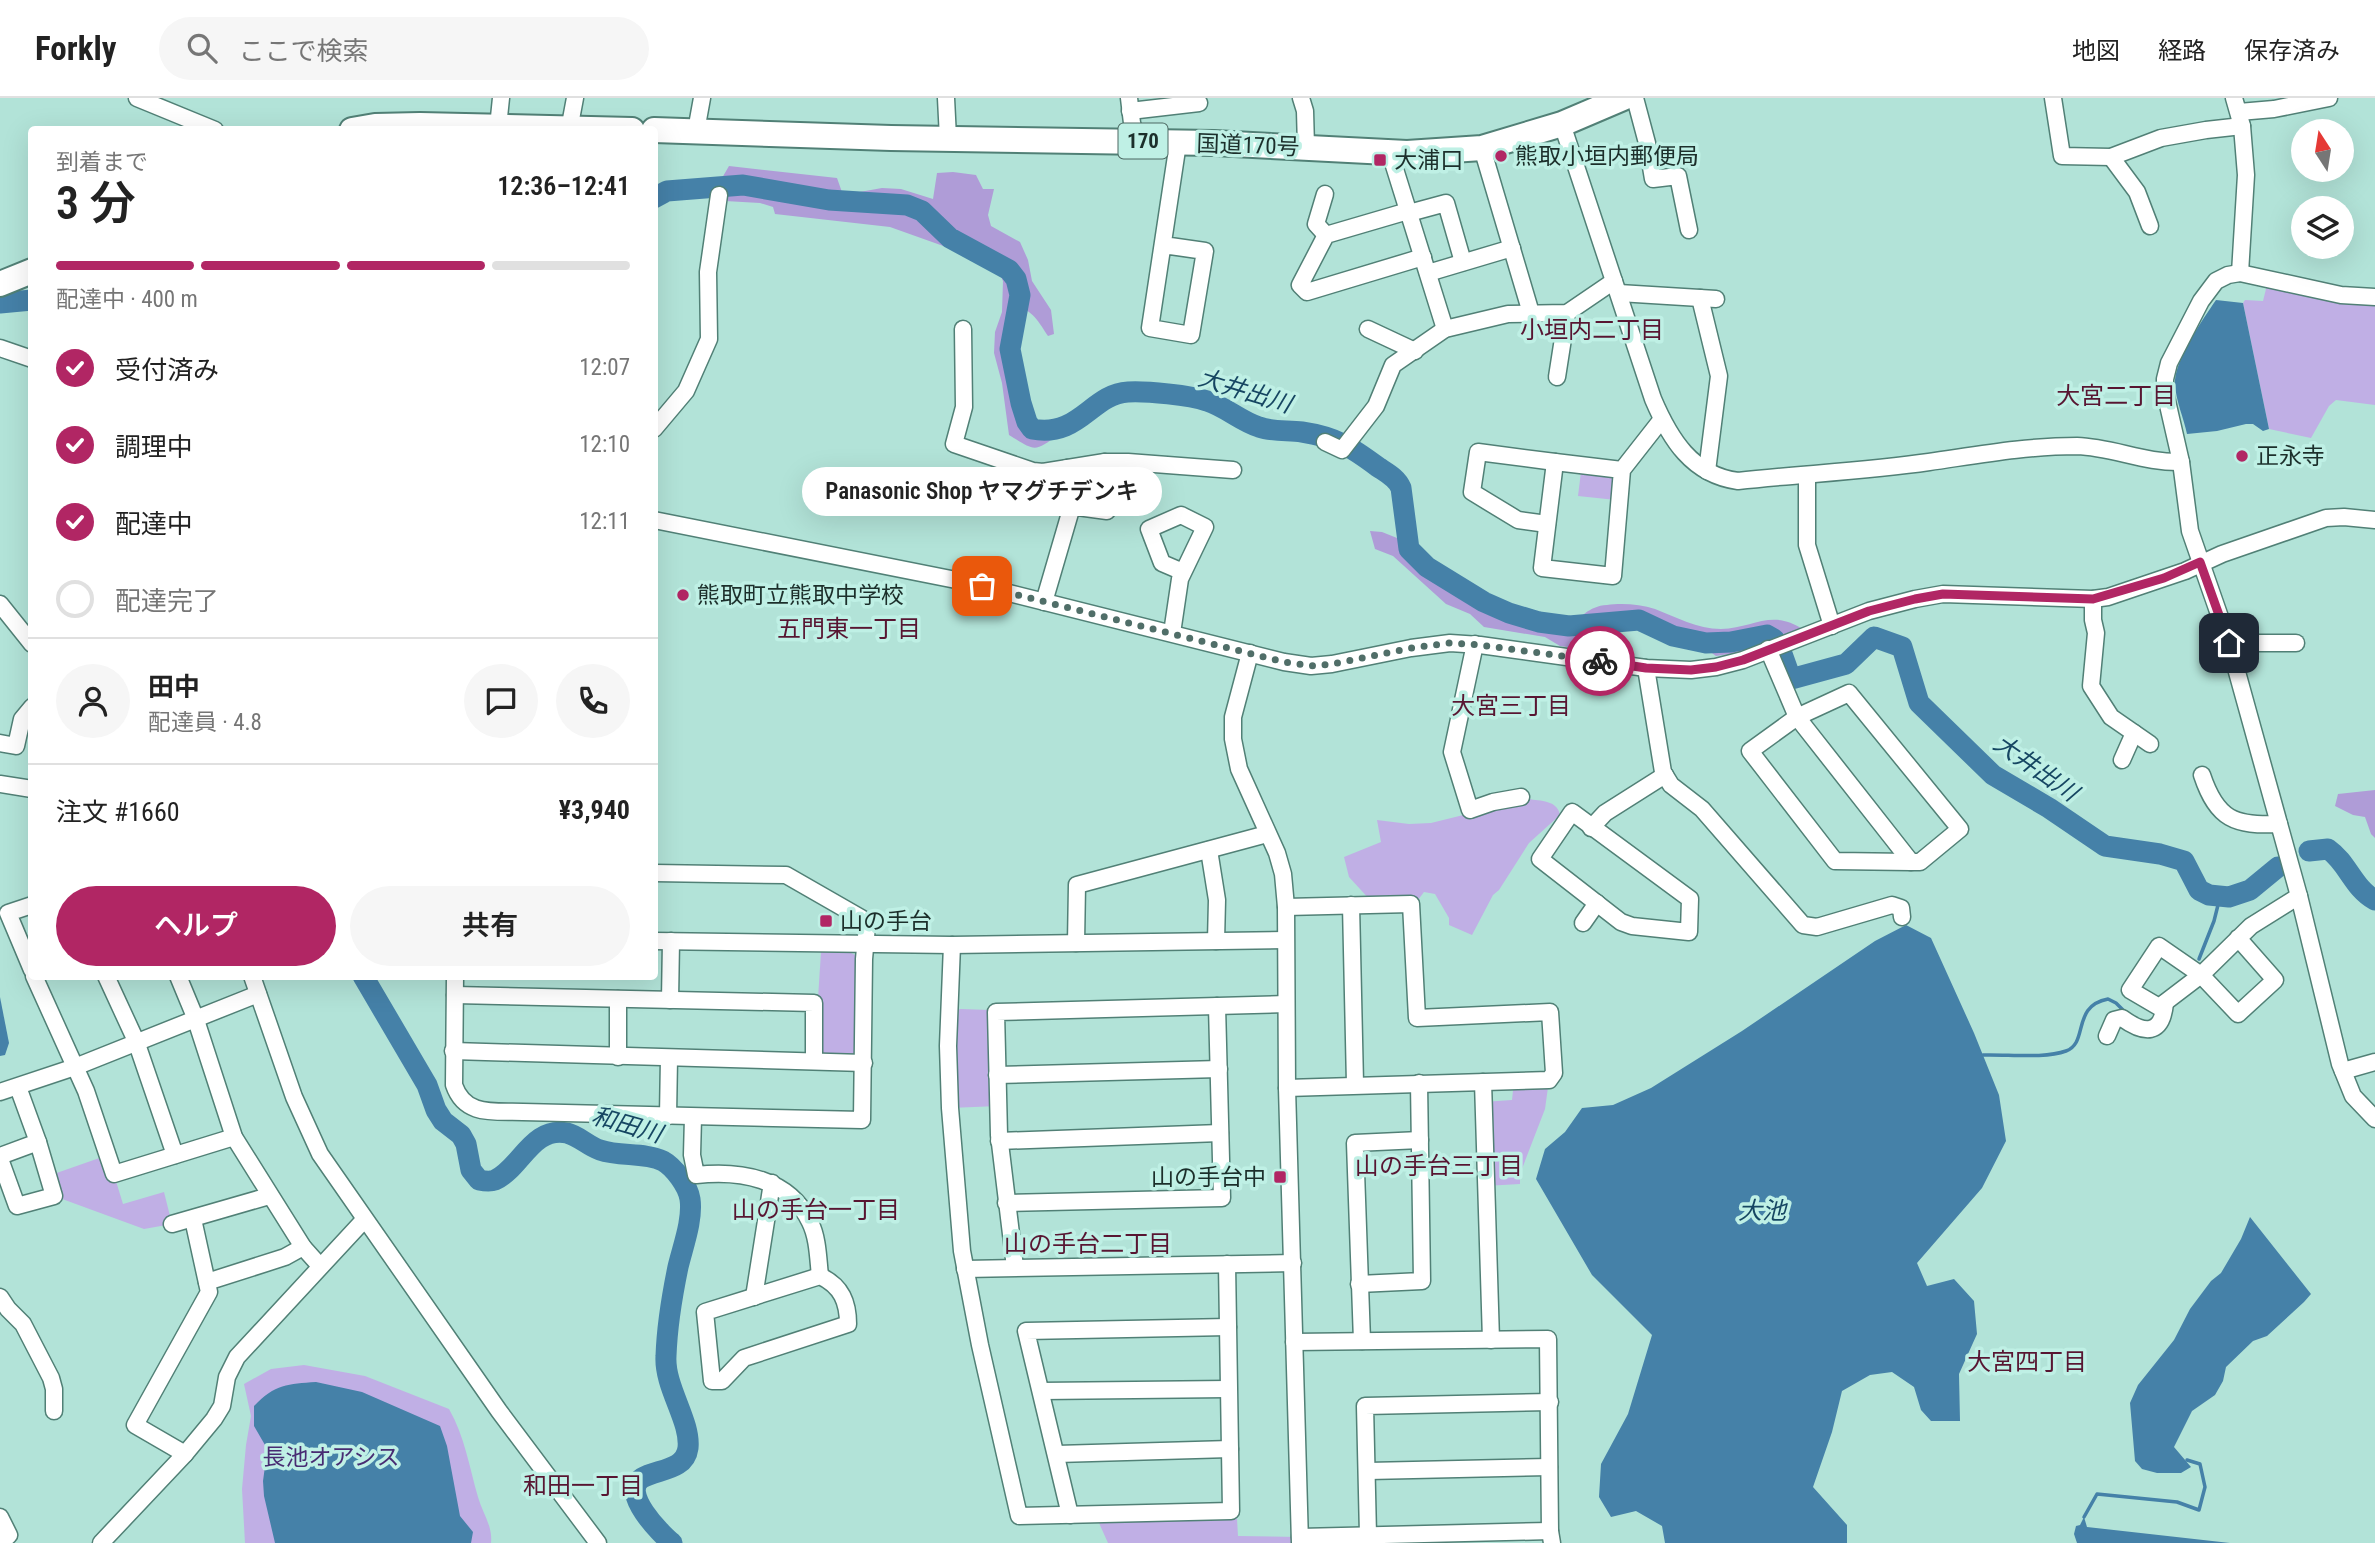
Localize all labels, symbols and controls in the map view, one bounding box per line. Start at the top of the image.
search box [159,17,649,80]
text: Forkly [35,29,117,68]
icon: search [183,29,221,67]
text: ここで検索 [239,36,369,66]
text: 地図 [2072,37,2120,65]
text: 経路 [2158,37,2206,65]
text: 保存済み [2244,37,2340,65]
north arrow [2291,119,2354,182]
map controls [2291,119,2354,259]
road number: 170 [1118,124,1168,158]
street label: 国道170号 [1196,130,1300,161]
place label: 熊取小垣内郵便局 [1515,143,1699,170]
place label: 大浦口 [1394,147,1463,174]
marker: 熊取小垣内郵便局 [1493,148,1509,164]
text: 到着まで [56,149,148,176]
marker: 大浦口 [1372,152,1388,168]
text: 12:36–12:41 [497,171,630,201]
text: 3 分 [56,176,136,230]
button: layers [2291,196,2354,259]
text: 配達中 · 400 m [56,286,198,313]
district label: 小垣内二丁目 [1520,316,1664,344]
icon: check [56,349,94,387]
text: 12:07 [579,354,630,381]
text: 受付済み [115,355,219,385]
water label: 大井出川 [1195,364,1298,419]
district label: 大宮二丁目 [2056,382,2176,410]
icon: check [56,426,94,464]
text: 12:10 [579,431,630,458]
text: 調理中 [115,432,193,462]
place label: 正永寺 [2256,443,2325,470]
marker: 正永寺 [2234,448,2250,464]
callout: Panasonic Shop ヤマグチデンキ [802,467,1162,516]
text: Panasonic Shop ヤマグチデンキ [825,478,1139,505]
icon: check [56,503,94,541]
text: 12:11 [579,508,630,535]
text: 配達中 [115,509,193,539]
pin [952,556,1012,616]
icon: bag [963,567,1001,605]
place label: 熊取町立熊取中学校 [697,582,904,609]
text: 配達完了 [115,586,219,616]
marker: 熊取町立熊取中学校 [675,587,691,603]
pin [2199,613,2259,673]
district label: 五門東一丁目 [777,615,921,643]
icon: home [2210,624,2248,662]
courier [1565,626,1635,696]
icon: bike [1581,642,1619,680]
button: person [56,664,130,738]
button: chat [464,664,538,738]
button: phone [556,664,630,738]
text: 田中 [148,672,200,702]
district label: 大宮三丁目 [1451,692,1571,720]
text: 配達員 · 4.8 [148,709,262,736]
water label: 大井出川 [1989,729,2086,809]
text: ¥3,940 [559,795,630,825]
text: 注文 #1660 [56,797,180,827]
button: ヘルプ [56,886,336,966]
button: 共有 [350,886,630,966]
place label: 山の手台 [840,908,932,935]
marker: 山の手台 [818,913,834,929]
water label: 和田川 [589,1102,668,1149]
district label: 山の手台三丁目 [1355,1152,1523,1180]
place label: 山の手台中 [1151,1164,1266,1191]
marker: 山の手台中 [1272,1169,1288,1185]
district label: 山の手台一丁目 [732,1196,900,1224]
water label: 大池 [1738,1197,1788,1225]
district label: 山の手台二丁目 [1004,1230,1172,1258]
district label: 大宮四丁目 [1967,1348,2087,1376]
park label: 長池オアシス [262,1444,400,1471]
district label: 和田一丁目 [523,1472,643,1500]

